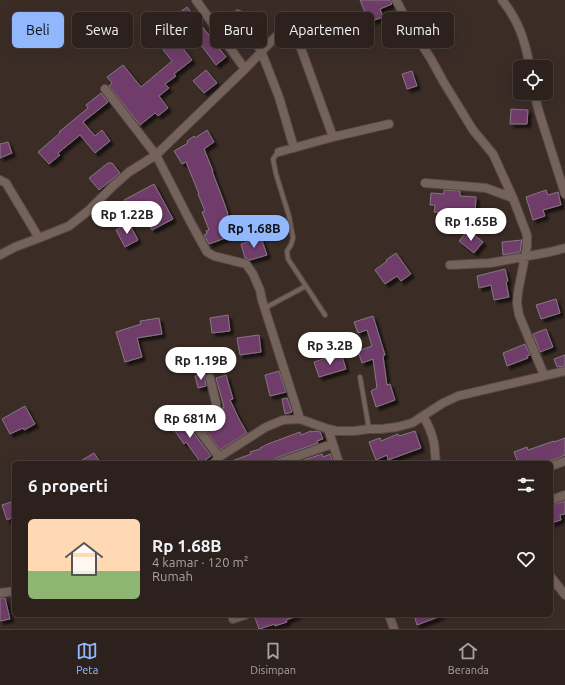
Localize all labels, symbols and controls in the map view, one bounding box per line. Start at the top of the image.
chip: Beli [12,12,64,48]
chip: Sewa [72,12,133,48]
chip: Filter [141,12,202,48]
chip: Baru [210,12,267,48]
chip: Apartemen [275,12,374,48]
chip: Rumah [382,12,454,48]
map controls [513,60,553,100]
button: locate [513,60,553,100]
pin: Rp 1.22B [86,201,168,235]
text: Rp 1.22B [100,207,154,221]
pin: Rp 1.65B [430,208,512,242]
text: Rp 1.65B [444,214,498,228]
pin: Rp 1.68B [213,215,295,249]
text: Rp 1.68B [227,221,281,235]
pin: Rp 3.2B [293,332,367,366]
text: Rp 3.2B [307,338,353,352]
pin: Rp 1.19B [160,347,242,381]
text: Rp 1.19B [174,353,228,367]
pin: Rp 681M [153,405,227,439]
text: Rp 681M [164,411,216,425]
icon: filters [515,474,537,496]
text: 6 properti [28,476,108,495]
icon: home [60,535,108,583]
text: Rp 1.68B [152,536,222,555]
icon: heart [515,548,537,570]
text: 4 kamar · 120 m² [152,555,248,569]
text: Rumah [152,569,193,583]
tab: Peta [76,640,98,676]
tab: Disimpan [250,640,296,676]
tab: Beranda [448,640,489,676]

